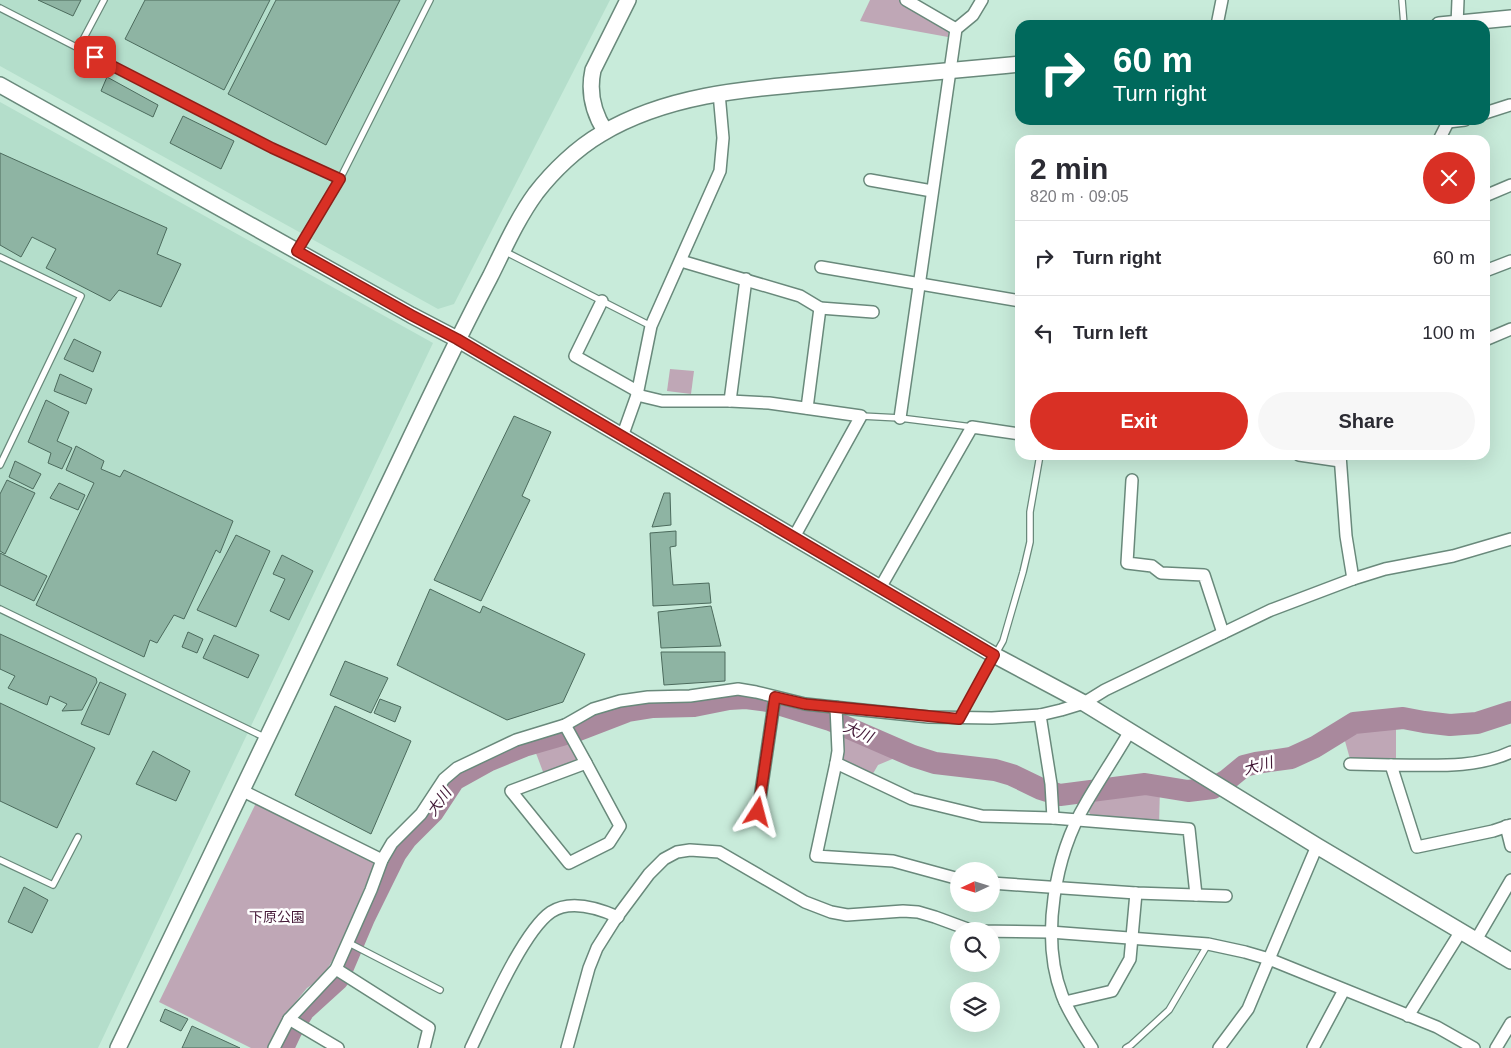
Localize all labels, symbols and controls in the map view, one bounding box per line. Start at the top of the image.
pin [74,36,116,78]
icon: right [1030,40,1095,105]
text: 60 m [1113,40,1193,79]
icon: arrive [81,43,109,71]
text: Turn right [1113,81,1206,106]
text: 2 min [1030,152,1108,185]
button: close [1423,152,1475,204]
text: 820 m · 09:05 [1030,188,1129,205]
icon: right [1030,244,1058,272]
text: Turn right [1073,247,1161,268]
text: 60 m [1433,247,1475,268]
icon: left [1030,319,1058,347]
text: Turn left [1073,322,1148,343]
text: 100 m [1422,322,1475,343]
button: Exit [1030,392,1248,450]
button: Share [1258,392,1475,450]
water label: 大川 [841,718,877,746]
water label: 大川 [1241,753,1276,778]
water label: 大川 [423,783,455,819]
position arrow [731,785,783,837]
north arrow [950,862,1000,912]
map controls [950,862,1000,1032]
park label: 下原公園 [249,909,305,925]
button: search [950,922,1000,972]
button: layers [950,982,1000,1032]

